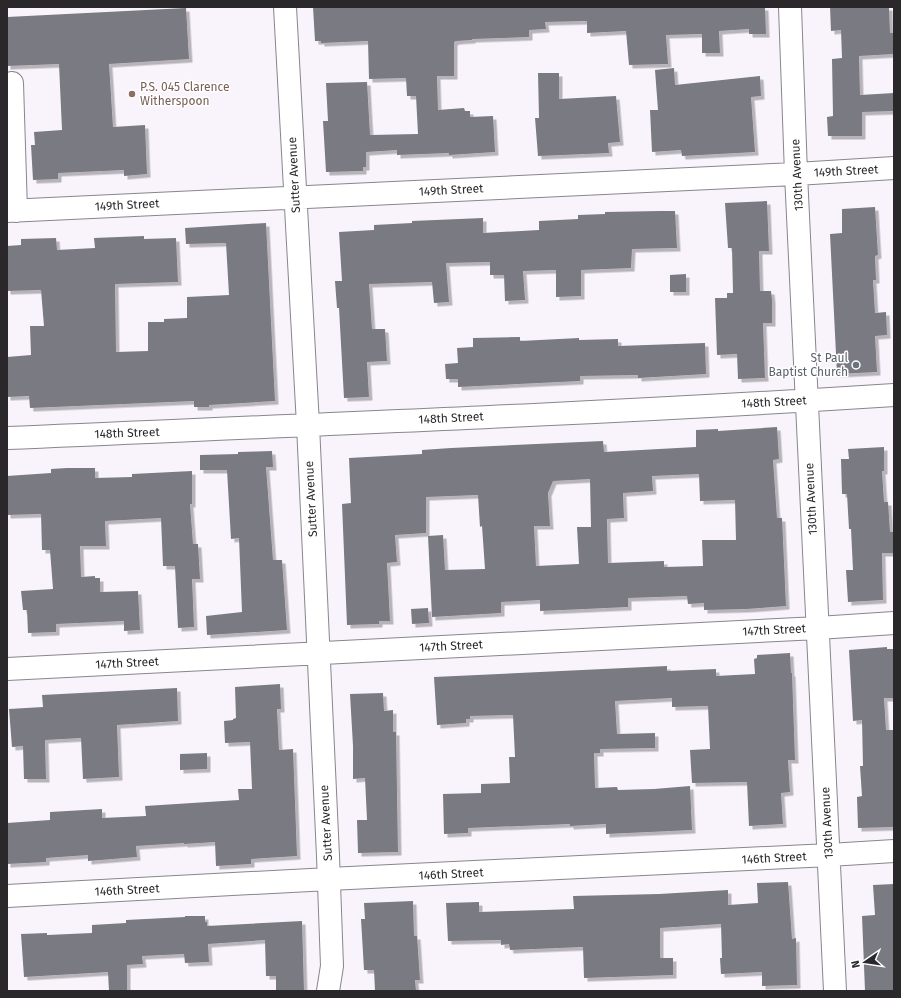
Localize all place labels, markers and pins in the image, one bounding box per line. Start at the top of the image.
place label: P.S. 045 Clarence Witherspoon [140,80,230,108]
marker: P.S. 045 Clarence Witherspoon [127,89,137,99]
place label: St Paul Baptist Church [769,351,848,379]
marker: St Paul Baptist Church [851,360,861,370]

